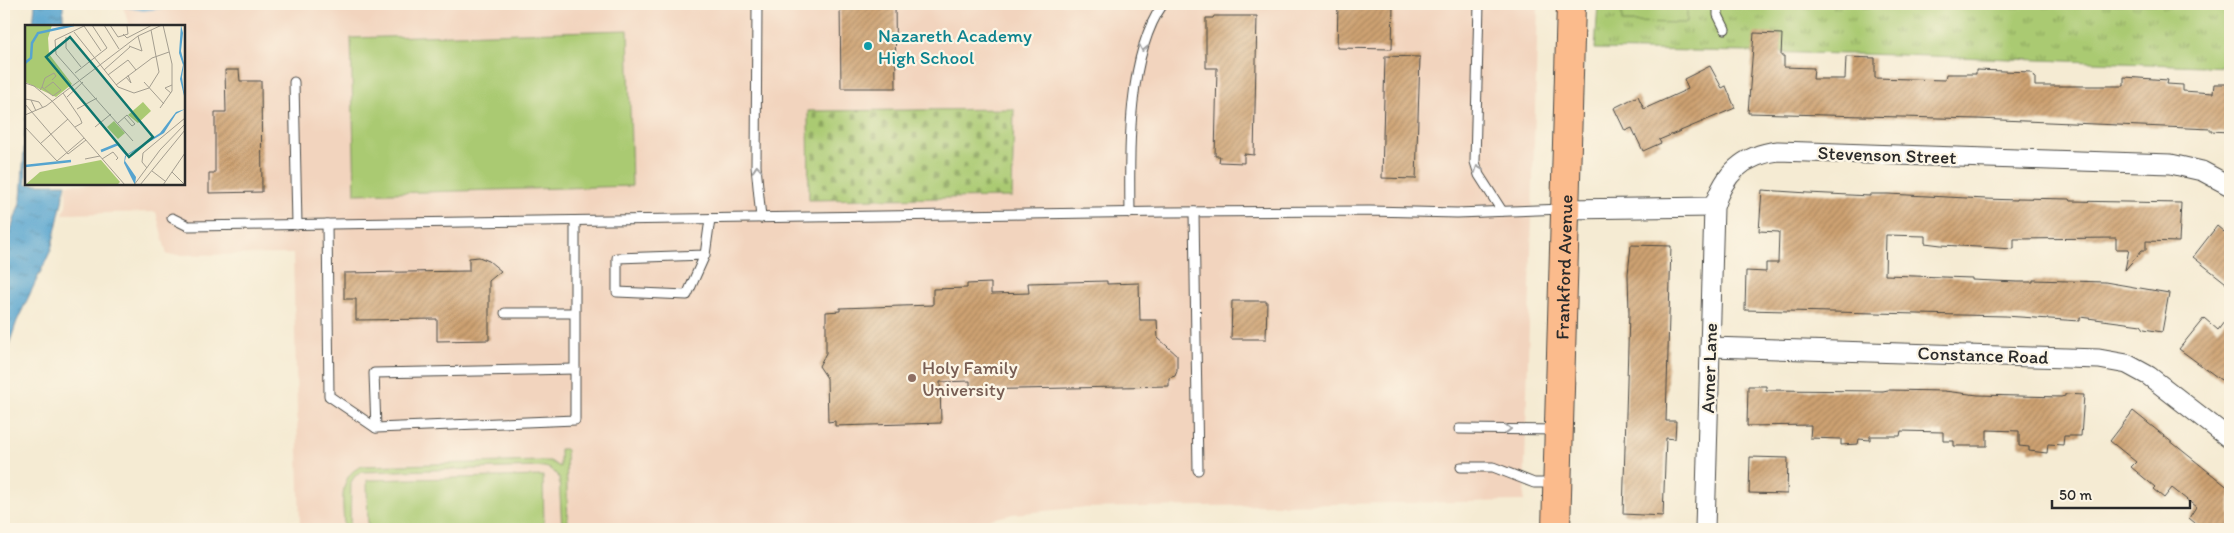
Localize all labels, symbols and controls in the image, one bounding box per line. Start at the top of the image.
place label: Nazareth Academy High School [878,24,1032,69]
inset map [25,25,185,185]
marker: Nazareth Academy High School [862,40,874,52]
one-way arrow [1138,43,1148,52]
street label: Stevenson Street [1817,141,1957,169]
one-way arrow [751,165,762,173]
one-way arrow [1474,165,1484,174]
street label: Frankford Avenue [1550,194,1577,340]
street label: Avner Lane [1696,322,1722,414]
street label: Constance Road [1917,341,2050,369]
place label: Holy Family University [922,356,1018,401]
marker: Holy Family University [906,372,918,384]
one-way arrow [1504,424,1512,435]
scale bar [2052,478,2189,510]
text: 50 m [2059,486,2092,504]

